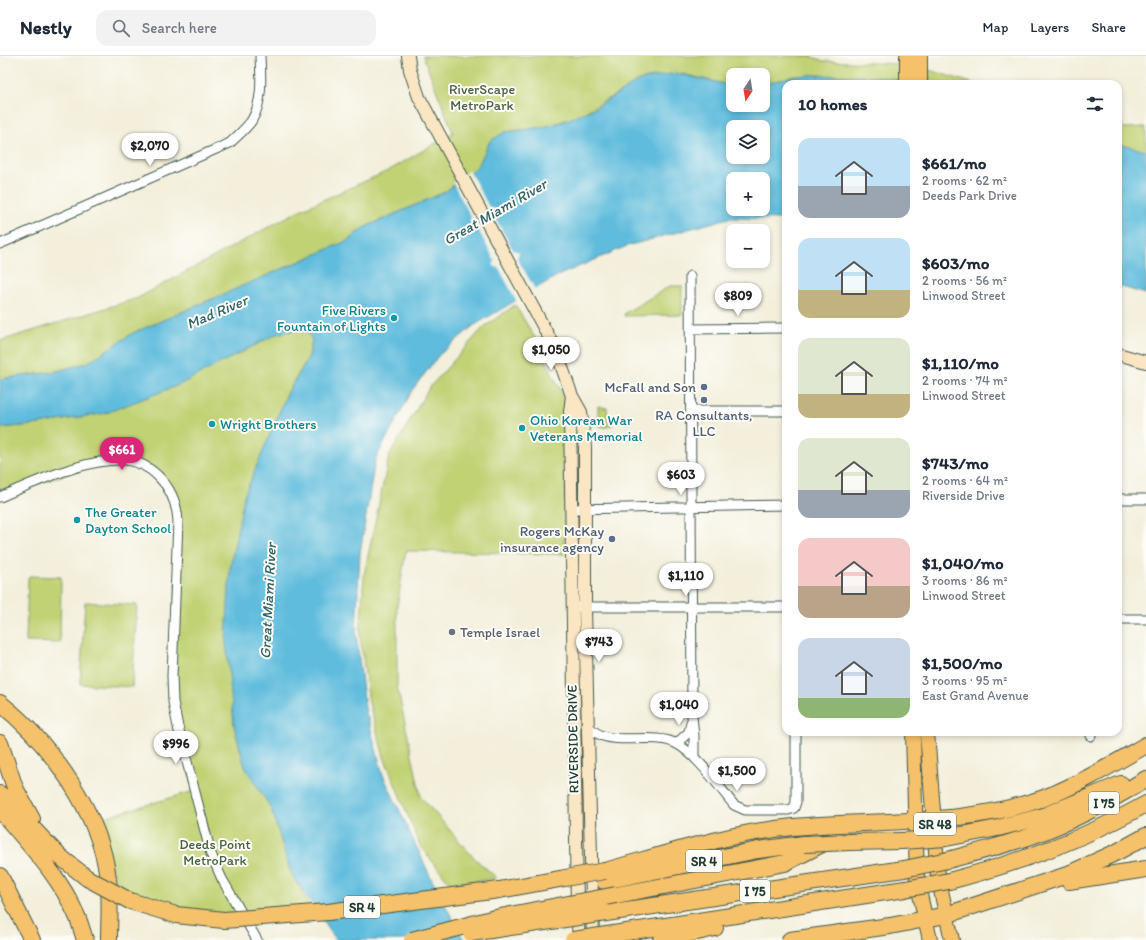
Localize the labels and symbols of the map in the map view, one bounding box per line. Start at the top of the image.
north arrow [726,68,770,112]
park label: RiverScape MetroPark [449,81,515,114]
pin: $2,070 [117,133,183,167]
water label: Great Miami River [440,174,552,249]
pin: $809 [714,283,762,317]
water label: Mad River [184,290,252,333]
place label: Five Rivers Fountain of Lights [277,302,386,335]
marker: Five Rivers Fountain of Lights [389,313,399,323]
pin: $1,050 [518,337,584,371]
place label: McFall and Son [604,379,696,396]
marker: McFall and Son [699,382,709,392]
marker: RA Consultants, LLC [699,395,709,405]
place label: RA Consultants, LLC [655,407,753,440]
place label: Ohio Korean War Veterans Memorial [530,412,643,445]
place label: Wright Brothers [220,416,317,433]
marker: Wright Brothers [207,419,217,429]
marker: Ohio Korean War Veterans Memorial [517,423,527,433]
pin: $661 [98,437,146,471]
pin: $603 [657,462,705,496]
place label: The Greater Dayton School [85,504,171,537]
marker: The Greater Dayton School [72,515,82,525]
place label: Rogers McKay insurance agency [500,523,604,556]
marker: Rogers McKay insurance agency [607,534,617,544]
water label: Great Miami River [256,540,280,660]
pin: $1,110 [653,563,719,597]
place label: Temple Israel [460,624,540,641]
marker: Temple Israel [447,627,457,637]
pin: $743 [575,629,623,663]
street label: RIVERSIDE DRIVE [564,684,582,793]
pin: $1,040 [646,692,712,726]
pin: $996 [152,731,200,765]
pin: $1,500 [704,758,770,792]
road number: I 75 [1089,792,1119,814]
road number: SR 48 [914,813,956,835]
park label: Deeds Point MetroPark [179,836,251,869]
road number: SR 4 [686,850,722,872]
road number: I 75 [740,880,770,902]
road number: SR 4 [344,896,380,918]

